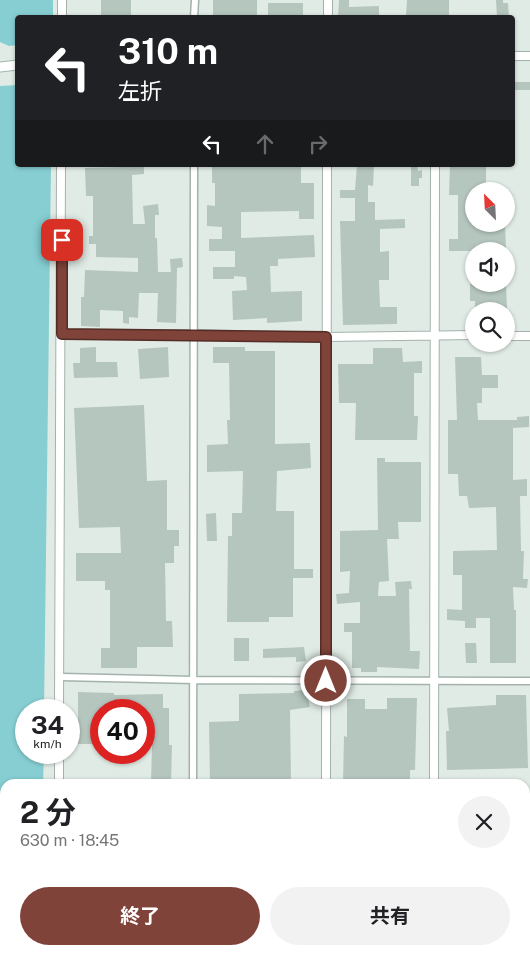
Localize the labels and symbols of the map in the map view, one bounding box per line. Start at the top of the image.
north arrow [465,182,515,232]
pin [41,219,83,261]
position arrow [299,654,351,706]
speed limit sign: 40 [90,699,155,764]

